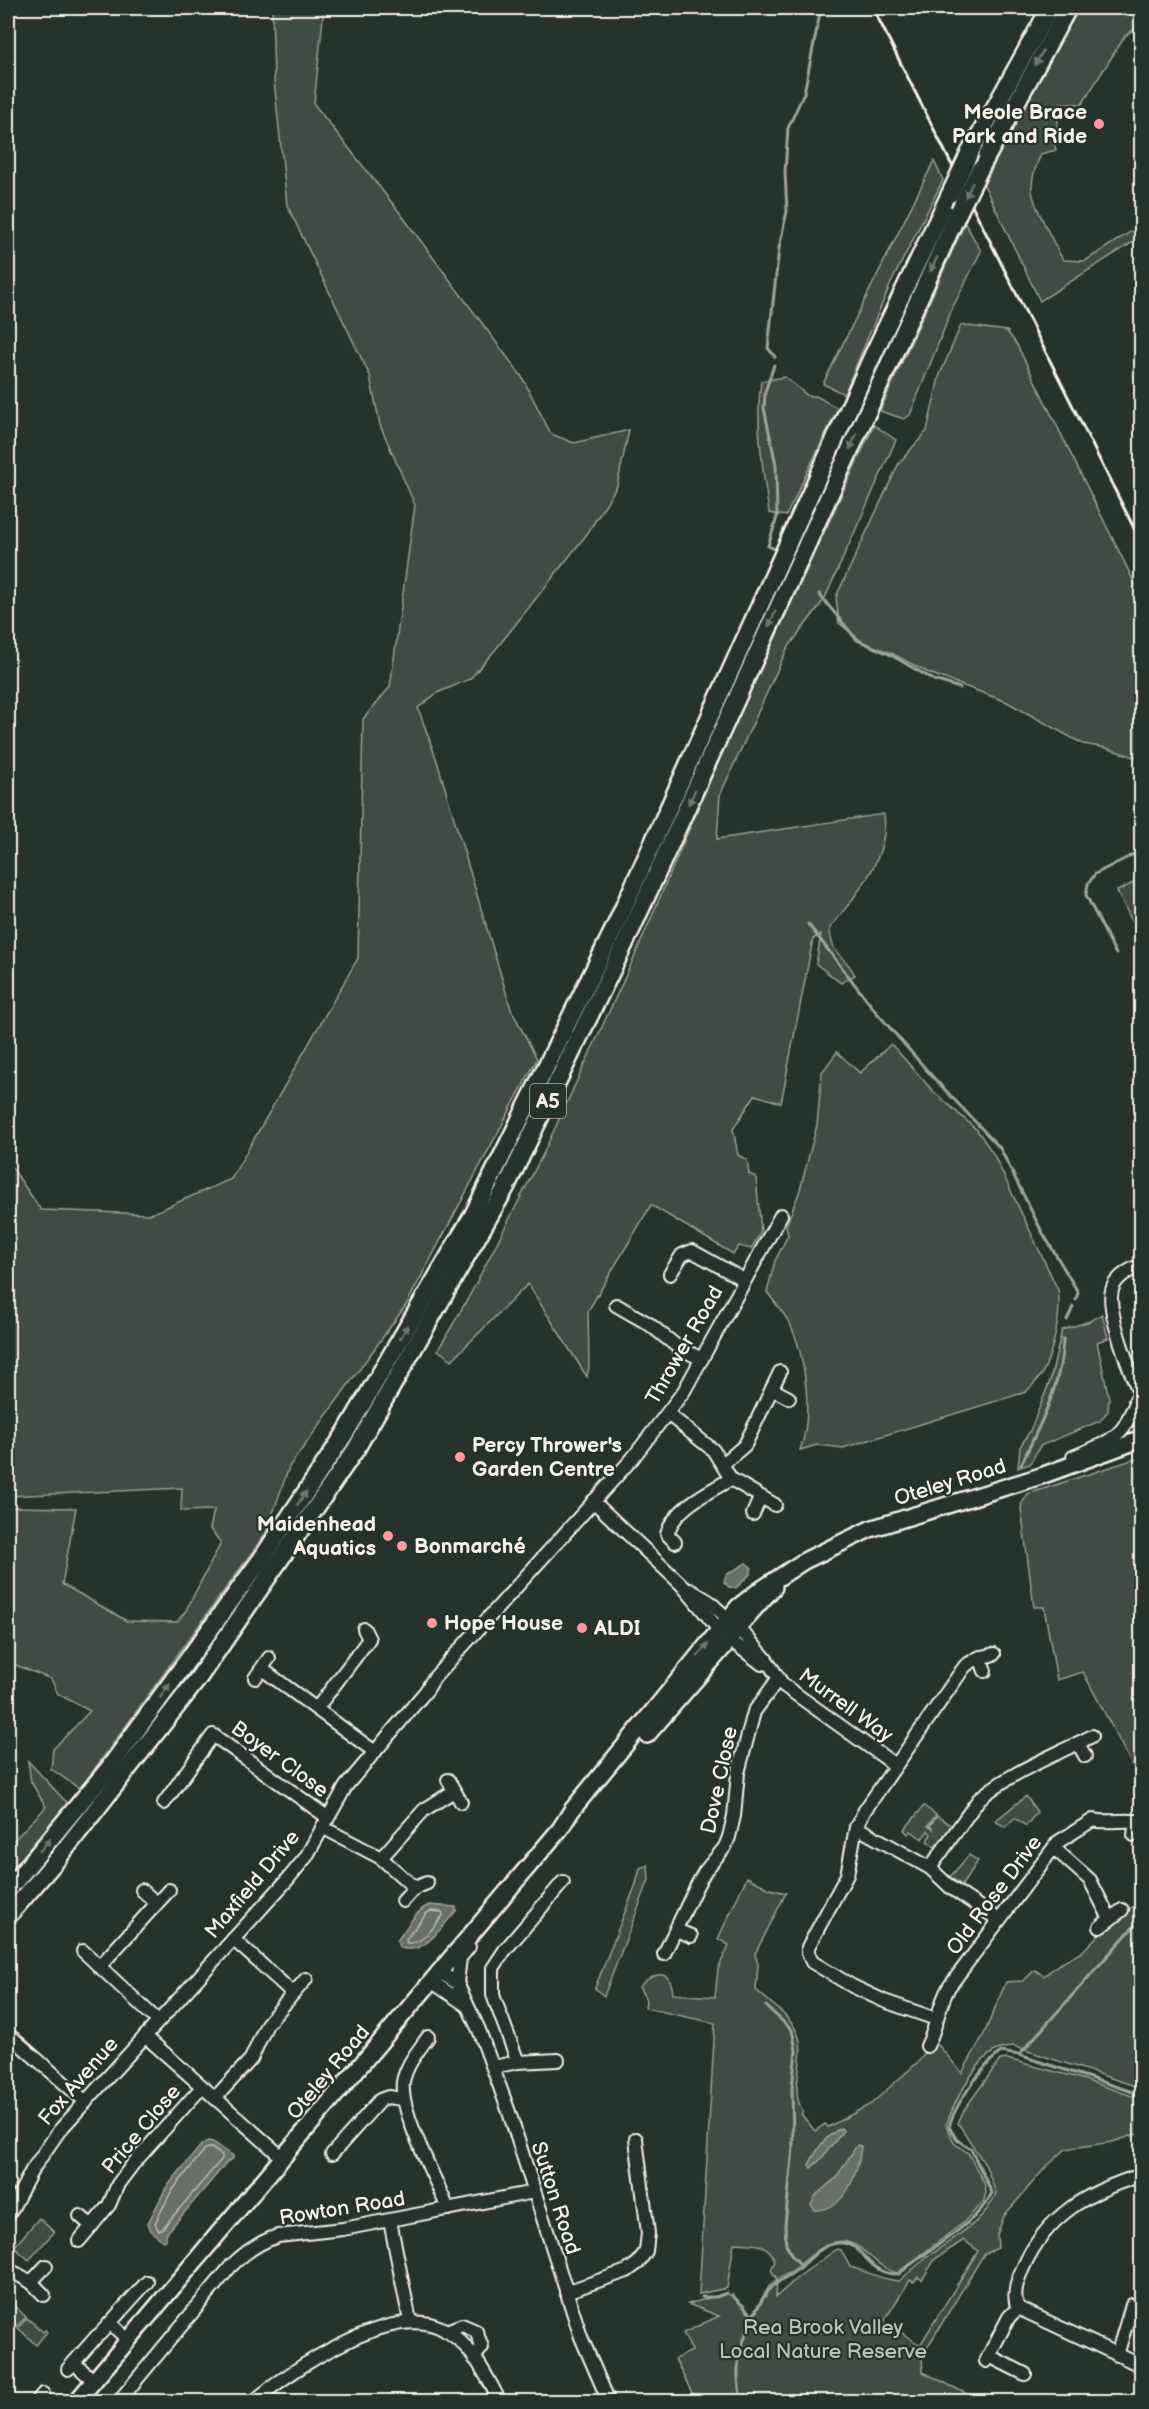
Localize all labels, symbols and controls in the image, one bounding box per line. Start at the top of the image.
one-way arrow [1034,50,1044,67]
place label: Meole Brace Park and Ride [952,100,1087,149]
marker: Meole Brace Park and Ride [1092,117,1106,131]
one-way arrow [965,182,974,199]
one-way arrow [929,256,938,273]
one-way arrow [849,433,858,450]
one-way arrow [768,611,777,628]
one-way arrow [687,788,696,805]
road number: A5 [530,1084,566,1118]
street label: Thrower Road [640,1281,729,1409]
one-way arrow [399,1324,410,1340]
place label: Percy Thrower's Garden Centre [472,1433,622,1482]
marker: Percy Thrower's Garden Centre [453,1450,467,1464]
street label: Oteley Road [891,1454,1009,1511]
one-way arrow [296,1490,307,1506]
place label: Maidenhead Aquatics [257,1512,376,1561]
marker: Maidenhead Aquatics [381,1529,395,1543]
place label: Bonmarché [414,1534,526,1559]
marker: Bonmarché [395,1539,409,1553]
place label: Hope House [444,1611,563,1636]
marker: Hope House [425,1616,439,1630]
place label: ALDI [593,1616,641,1641]
marker: ALDI [575,1621,589,1635]
one-way arrow [697,1642,710,1658]
street label: Murrell Way [794,1663,898,1748]
one-way arrow [159,1684,171,1700]
street label: Boyer Close [226,1716,333,1803]
street label: Dove Close [696,1724,743,1836]
street label: Maxfield Drive [200,1825,305,1944]
street label: Old Rose Drive [941,1831,1047,1960]
one-way arrow [38,1838,51,1853]
street label: Oteley Road [282,2020,375,2125]
street label: Fox Avenue [33,2032,124,2131]
street label: Price Close [97,2079,186,2179]
street label: Sutton Road [526,2139,585,2258]
street label: Rowton Road [277,2186,407,2231]
park label: Rea Brook Valley Local Nature Reserve [719,2315,927,2364]

